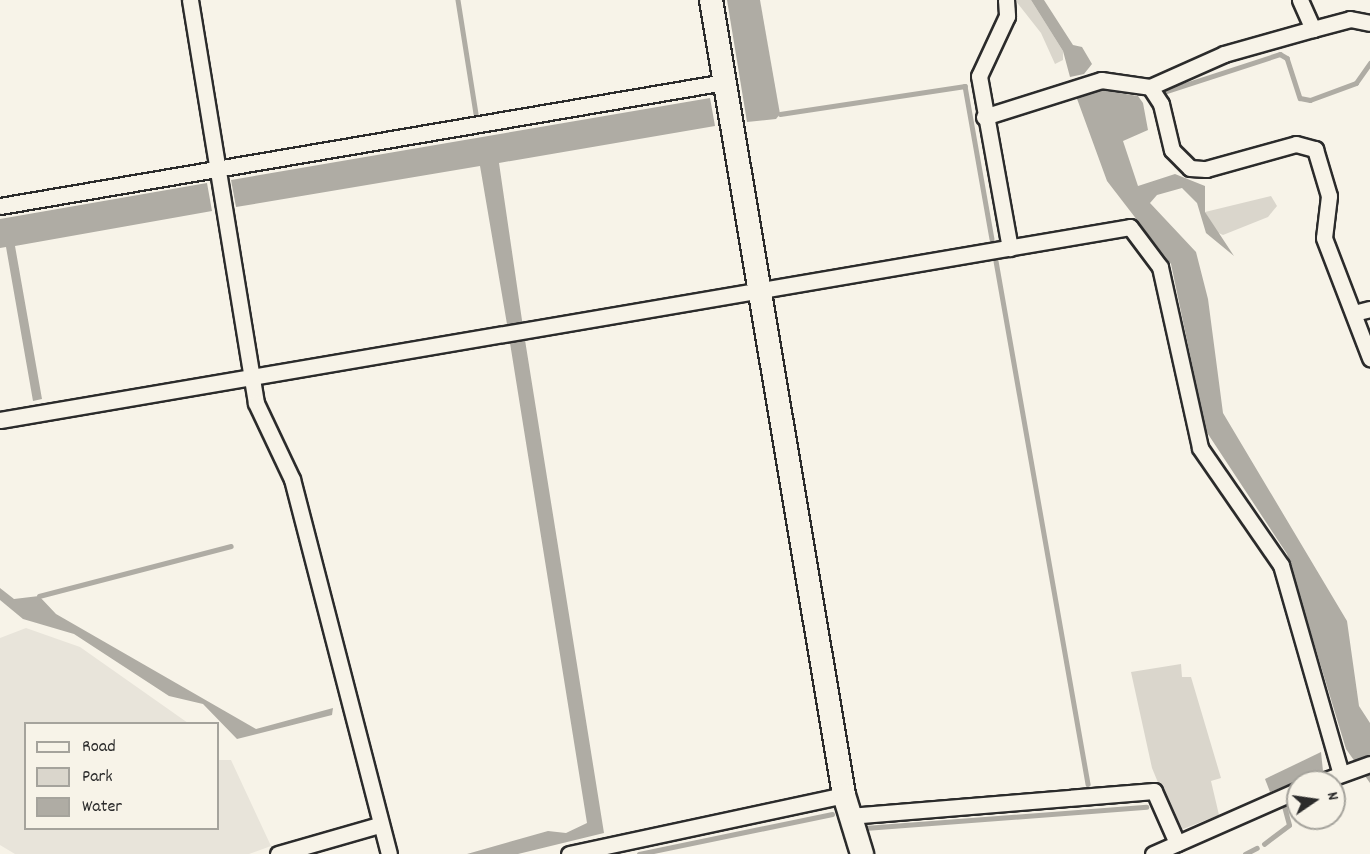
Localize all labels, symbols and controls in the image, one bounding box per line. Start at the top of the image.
legend [24,722,219,830]
text: Road [82,735,116,760]
text: Park [82,765,113,790]
north arrow [1286,770,1346,830]
text: N [1320,790,1344,803]
text: Water [82,795,122,820]

